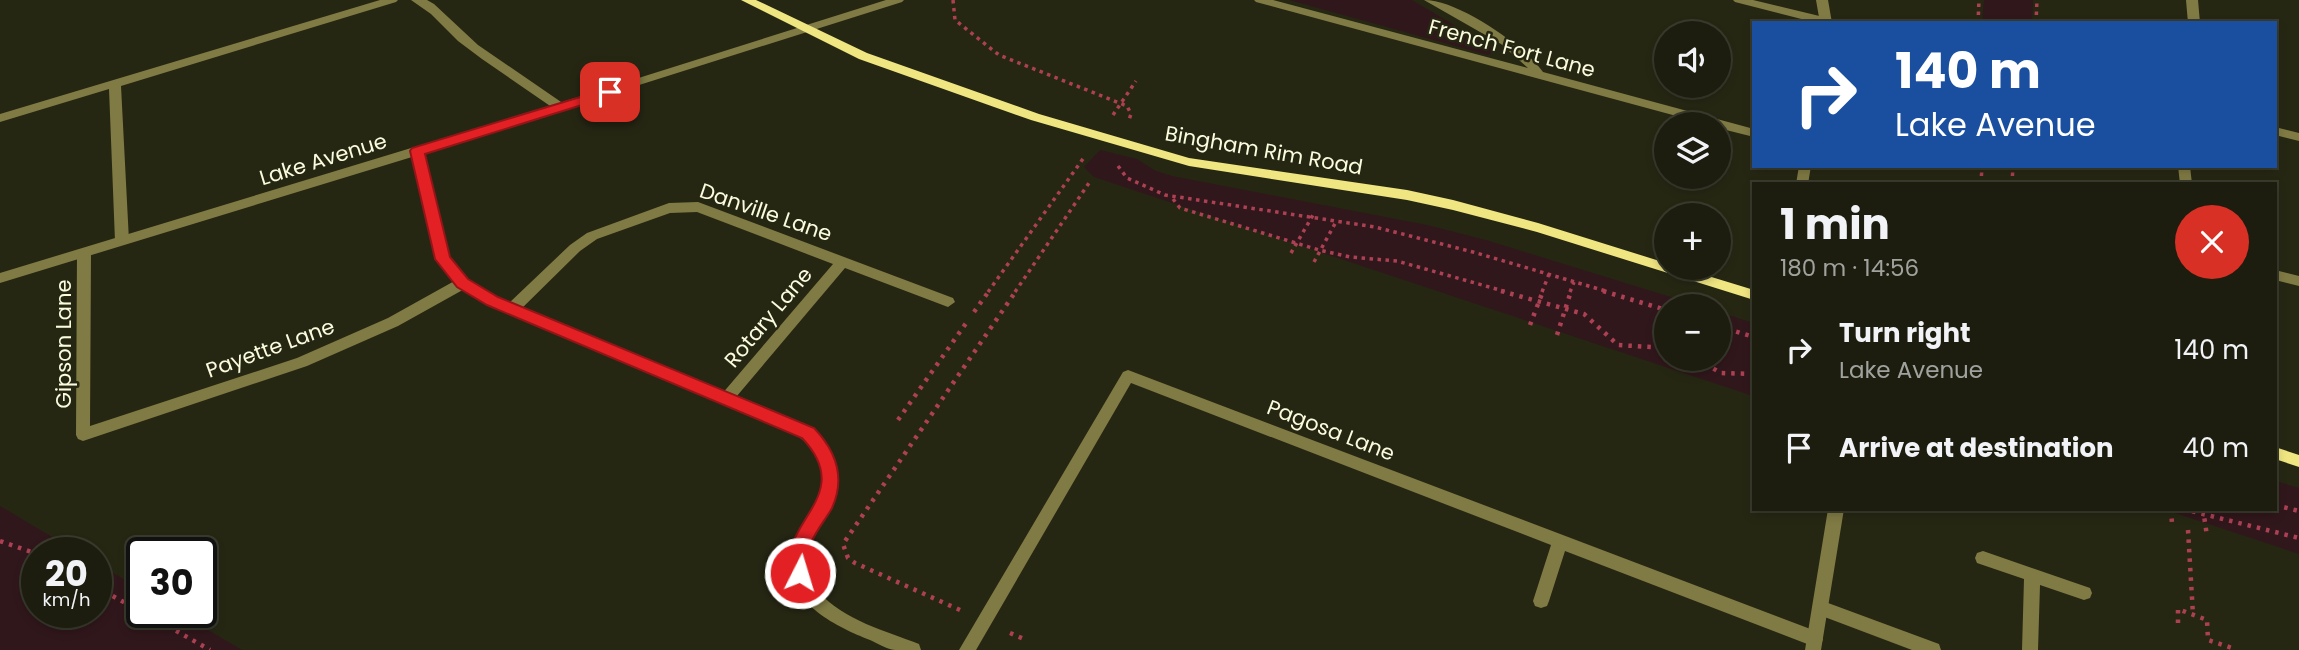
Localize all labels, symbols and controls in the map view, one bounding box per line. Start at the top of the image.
street label: French Fort Lane [1425,12,1599,84]
map controls [1654,21,1731,371]
button: sound [1654,21,1731,98]
text: 140 m [1895,37,2041,105]
icon: right [1780,49,1871,140]
pin [580,62,640,122]
icon: arrive [591,73,629,111]
text: Lake Avenue [1895,102,2095,147]
button: layers [1654,112,1731,189]
street label: Bingham Rim Road [1163,118,1365,182]
street label: Lake Avenue [256,126,390,192]
street label: Danville Lane [696,176,836,248]
text: 1 min [1780,195,1890,254]
button: + [1654,203,1731,280]
button: close [2175,205,2249,279]
text: 180 m · 14:56 [1780,252,1919,284]
street label: Rotary Lane [717,261,819,373]
street label: Gipson Lane [49,280,78,408]
button: − [1654,294,1731,371]
street label: Payette Lane [202,311,338,385]
text: Turn right [1839,315,1971,351]
icon: right [1780,331,1818,369]
text: 140 m [2174,332,2249,368]
text: Lake Avenue [1839,354,1983,386]
street label: Pagosa Lane [1263,392,1399,468]
icon: arrive [1780,429,1818,467]
text: Arrive at destination [1839,430,2114,466]
text: 40 m [2183,430,2249,466]
position arrow [763,536,837,610]
speed limit sign: 30 [126,537,217,628]
text: 20 [45,549,88,598]
text: km/h [43,587,90,612]

